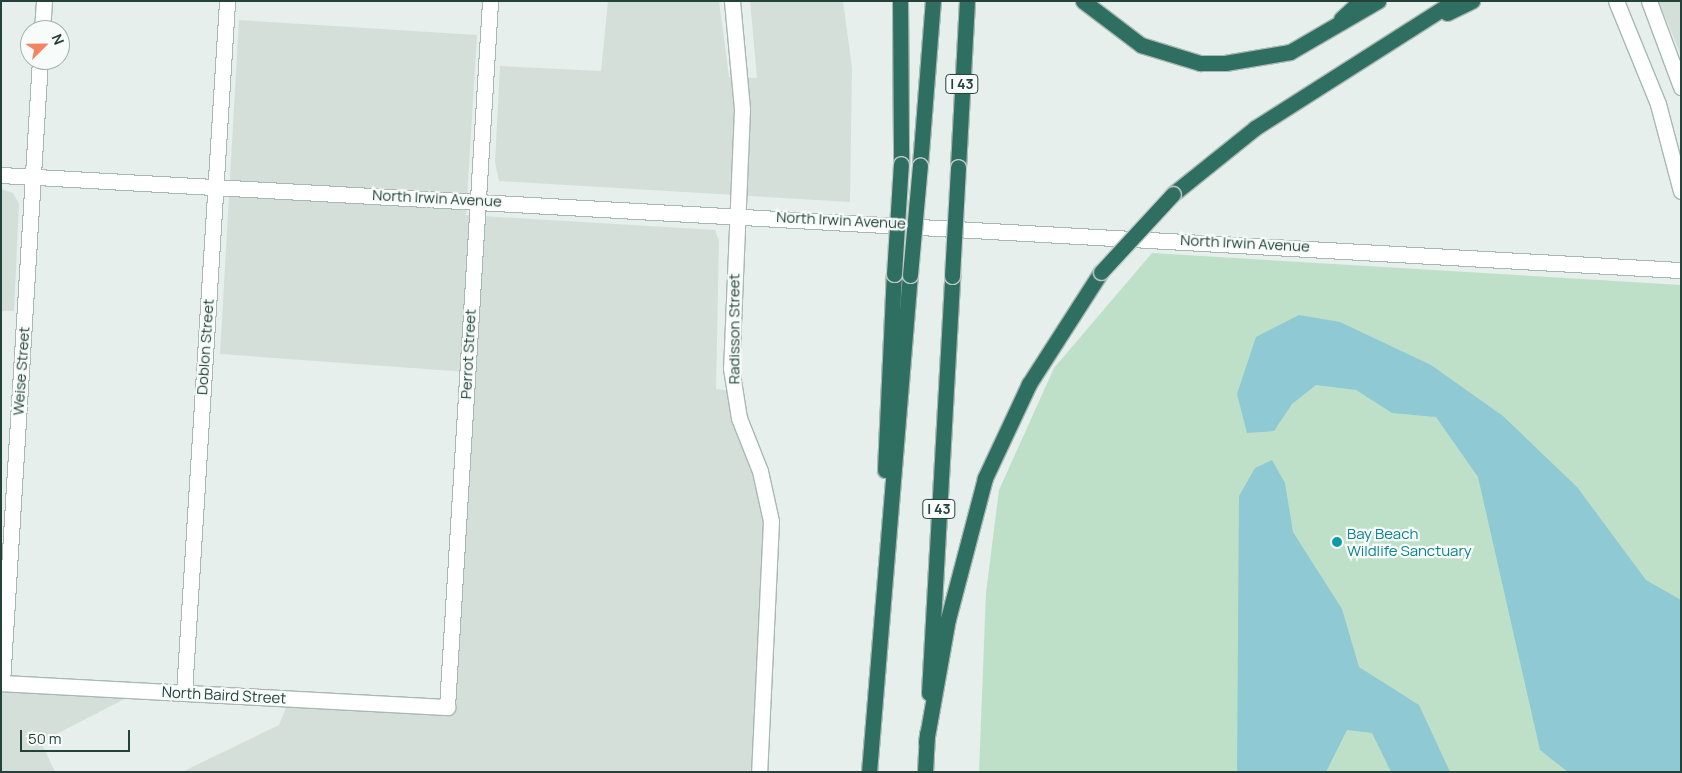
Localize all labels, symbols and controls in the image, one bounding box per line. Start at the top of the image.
north arrow [20,20,70,70]
text: N [48,31,69,48]
road number: I 43 [944,72,980,96]
street label: North Irwin Avenue [372,186,502,210]
street label: North Irwin Avenue [776,208,906,232]
street label: North Irwin Avenue [1180,231,1310,255]
street label: Radisson Street [725,274,743,384]
street label: Doblon Street [193,298,217,396]
street label: Perrot Street [457,308,479,400]
street label: Weise Street [9,326,33,416]
road number: I 43 [922,498,956,520]
place label: Bay Beach Wildlife Sanctuary [1347,524,1472,559]
marker: Bay Beach Wildlife Sanctuary [1331,536,1343,548]
street label: North Baird Street [161,683,287,707]
scale bar [22,720,132,752]
text: 50 m [28,728,62,749]

